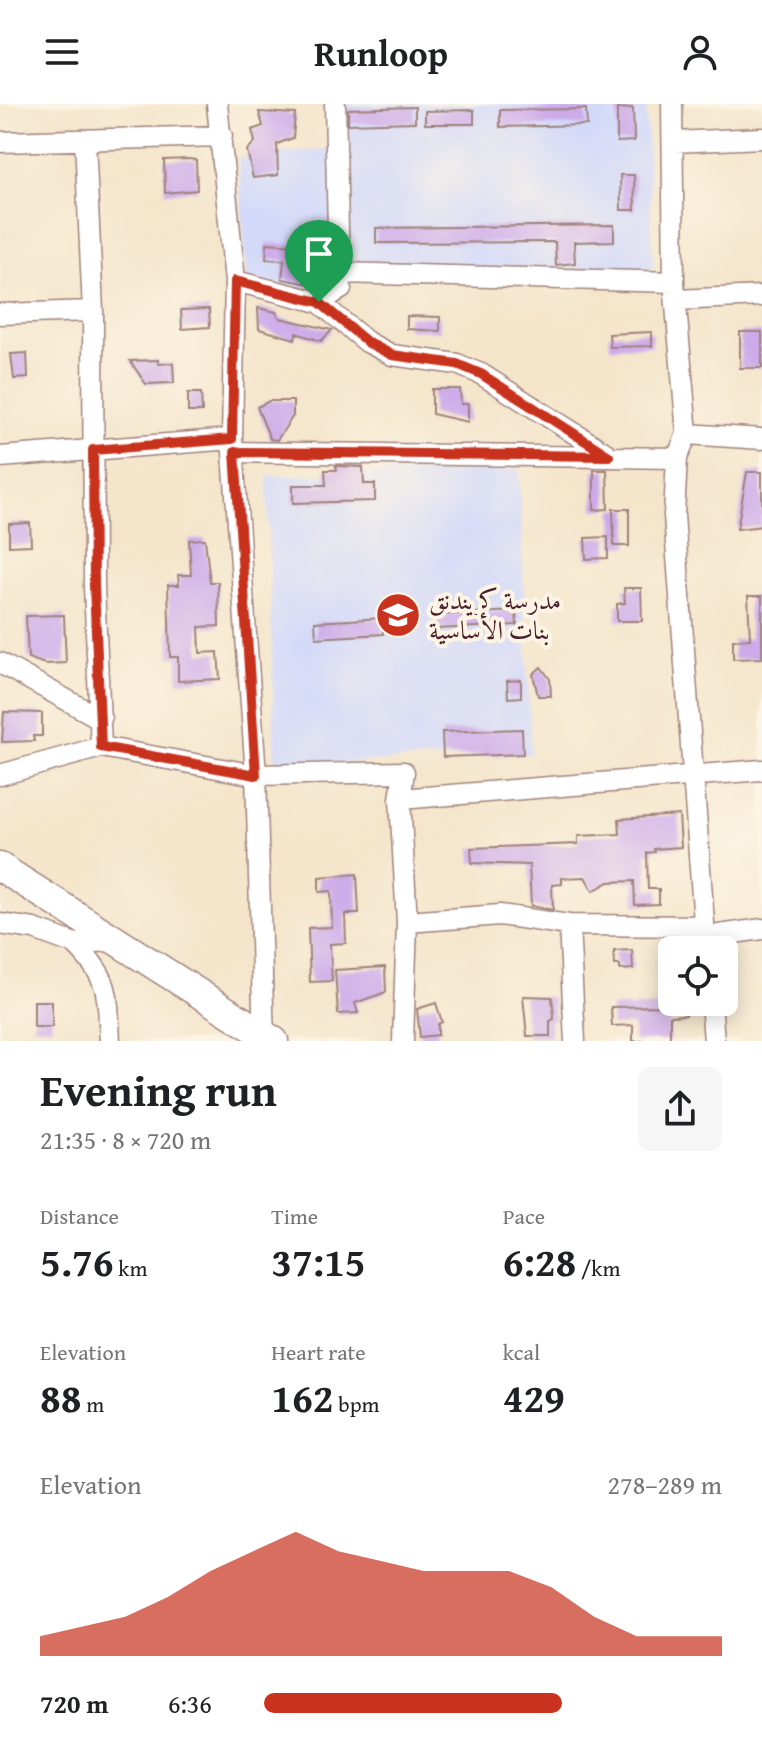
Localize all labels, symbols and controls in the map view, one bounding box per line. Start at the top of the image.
text: Runloop [314,26,448,79]
icon: menu [40,30,84,74]
icon: person [678,30,722,74]
pin [285,220,353,302]
icon: arrive [297,232,341,276]
place label: مدرسة كريندنق بنات الأساسية [429,580,561,649]
school or university icon: مدرسة كريندنق بنات الأساسية [374,591,422,639]
map controls [658,936,738,1016]
button: locate [658,936,738,1016]
text: Evening run [40,1058,277,1122]
button: share [638,1067,722,1151]
text: 21:35 · 8 × 720 m [40,1120,211,1159]
text: Distance [40,1200,119,1232]
text: Time [271,1200,318,1232]
text: Pace [503,1200,545,1232]
text: 5.76 [40,1232,113,1291]
text: 37:15 [271,1232,366,1291]
text: 6:28 [503,1232,576,1291]
text: km [113,1252,147,1284]
text: /km [576,1252,621,1284]
text: Elevation [40,1336,126,1368]
text: Heart rate [271,1336,366,1368]
text: kcal [503,1336,540,1368]
text: 88 [40,1368,81,1427]
text: 162 [271,1368,334,1427]
text: 429 [503,1368,565,1427]
text: m [81,1388,104,1420]
text: bpm [334,1388,380,1420]
text: Elevation [40,1465,142,1504]
text: 278–289 m [608,1465,722,1504]
text: 720 m [40,1684,108,1723]
text: 6:36 [168,1684,212,1723]

